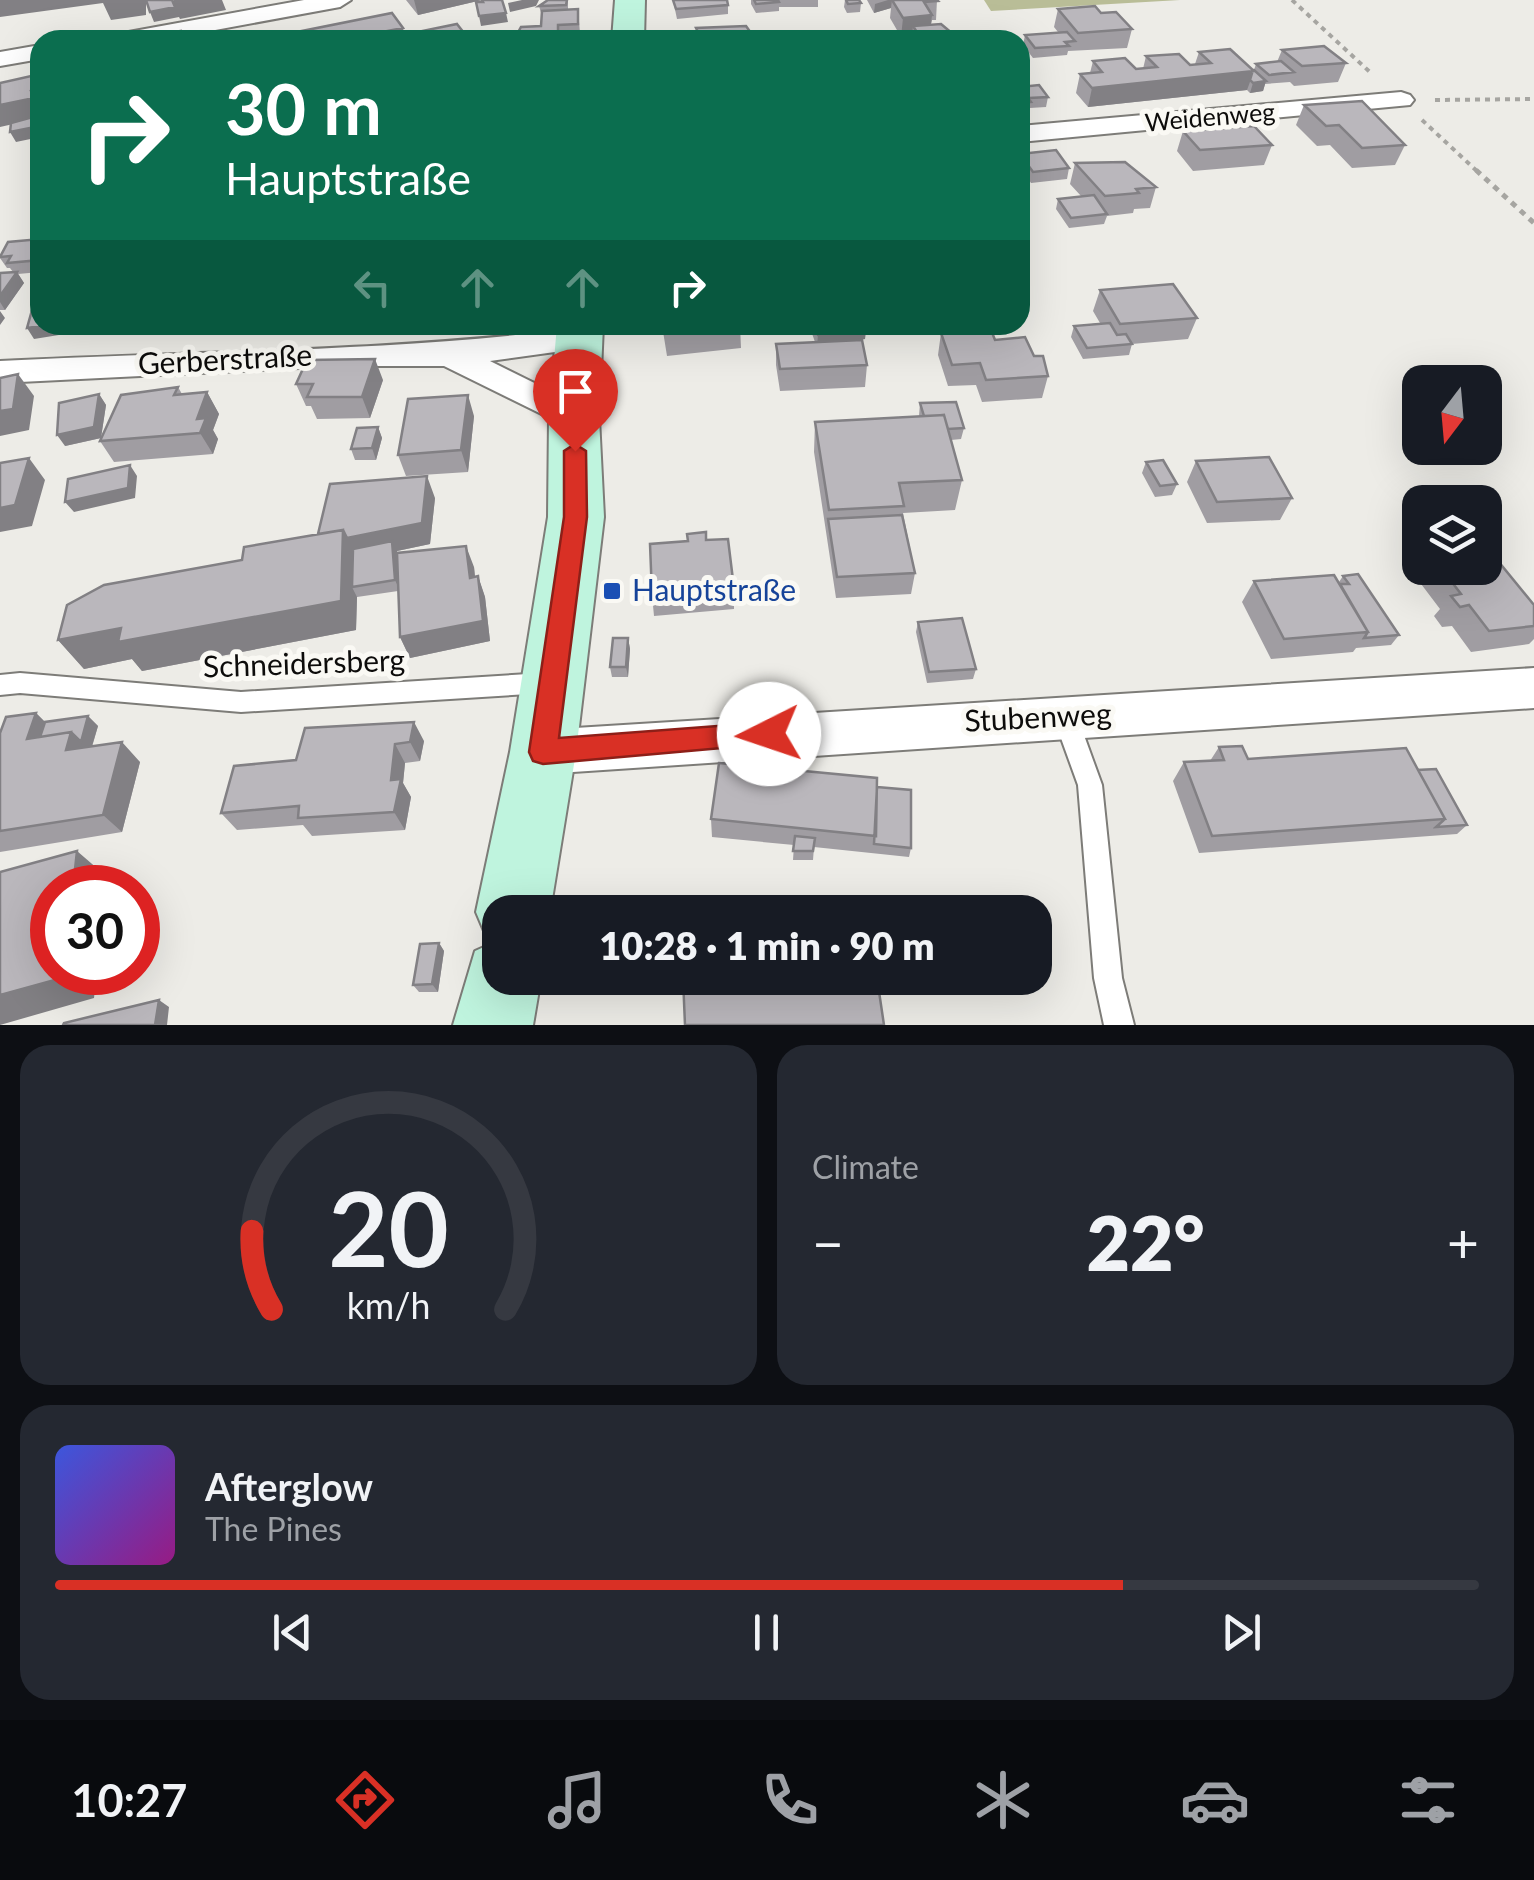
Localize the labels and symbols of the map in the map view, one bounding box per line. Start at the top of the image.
street label: Weidenweg [1144,95,1276,137]
street label: Gerberstraße [137,335,313,381]
pin [533,349,618,452]
north arrow [1402,365,1502,465]
place label: Hauptstraße [632,571,796,607]
marker: Hauptstraße [601,580,623,602]
street label: Schneidersberg [202,640,406,684]
position arrow [717,682,821,786]
street label: Stubenweg [963,694,1112,738]
speed limit sign: 30 [30,865,160,995]

